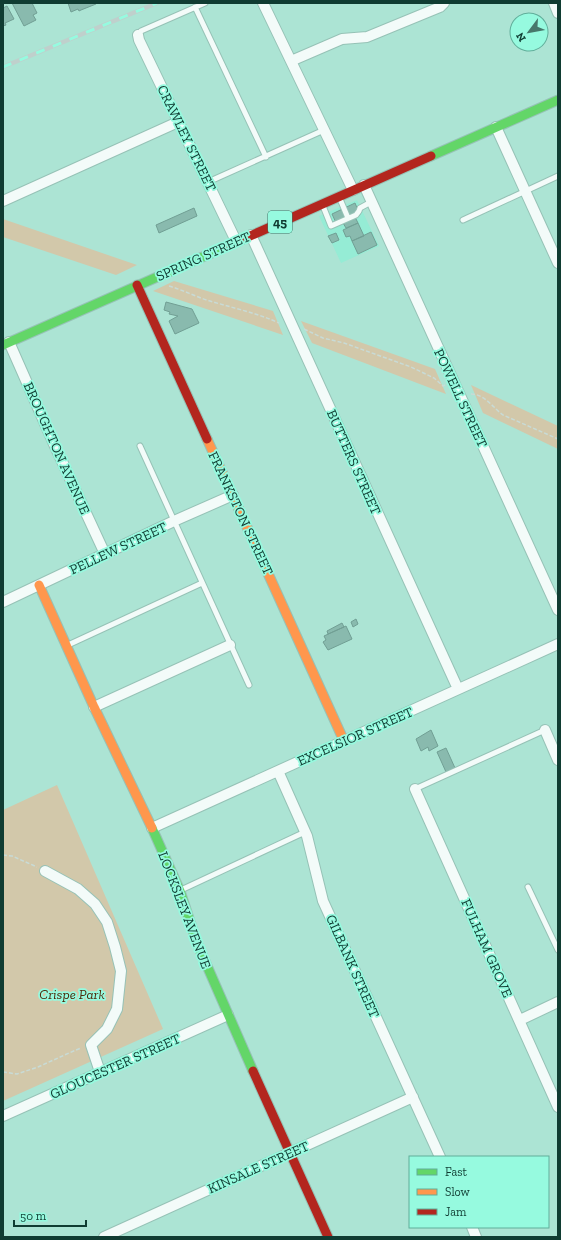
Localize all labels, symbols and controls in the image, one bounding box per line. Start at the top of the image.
north arrow [509,12,549,52]
text: N [513,30,529,44]
street label: CRAWLEY STREET [153,82,220,194]
road number: 45 [268,211,292,233]
street label: SPRING STREET [153,228,253,285]
street label: POWELL STREET [430,346,491,451]
street label: BROUGHTON AVENUE [20,379,93,517]
street label: BUTTERS STREET [323,407,384,518]
street label: FRANKSTON STREET [204,449,277,578]
street label: PELLEW STREET [67,518,170,578]
street label: EXCELSIOR STREET [295,703,416,770]
street label: LOCKSLEY AVENUE [154,849,215,971]
street label: FULHAM GROVE [457,896,516,1000]
street label: GILBANK STREET [322,912,383,1021]
park label: Crispe Park [39,986,105,1003]
street label: GLOUCESTER STREET [47,1030,183,1103]
street label: KINSALE STREET [205,1137,312,1197]
legend [409,1156,549,1228]
text: Fast [445,1165,468,1179]
text: Slow [445,1185,471,1199]
scale bar [14,1202,86,1228]
text: Jam [445,1205,467,1219]
text: 50 m [20,1209,47,1223]

